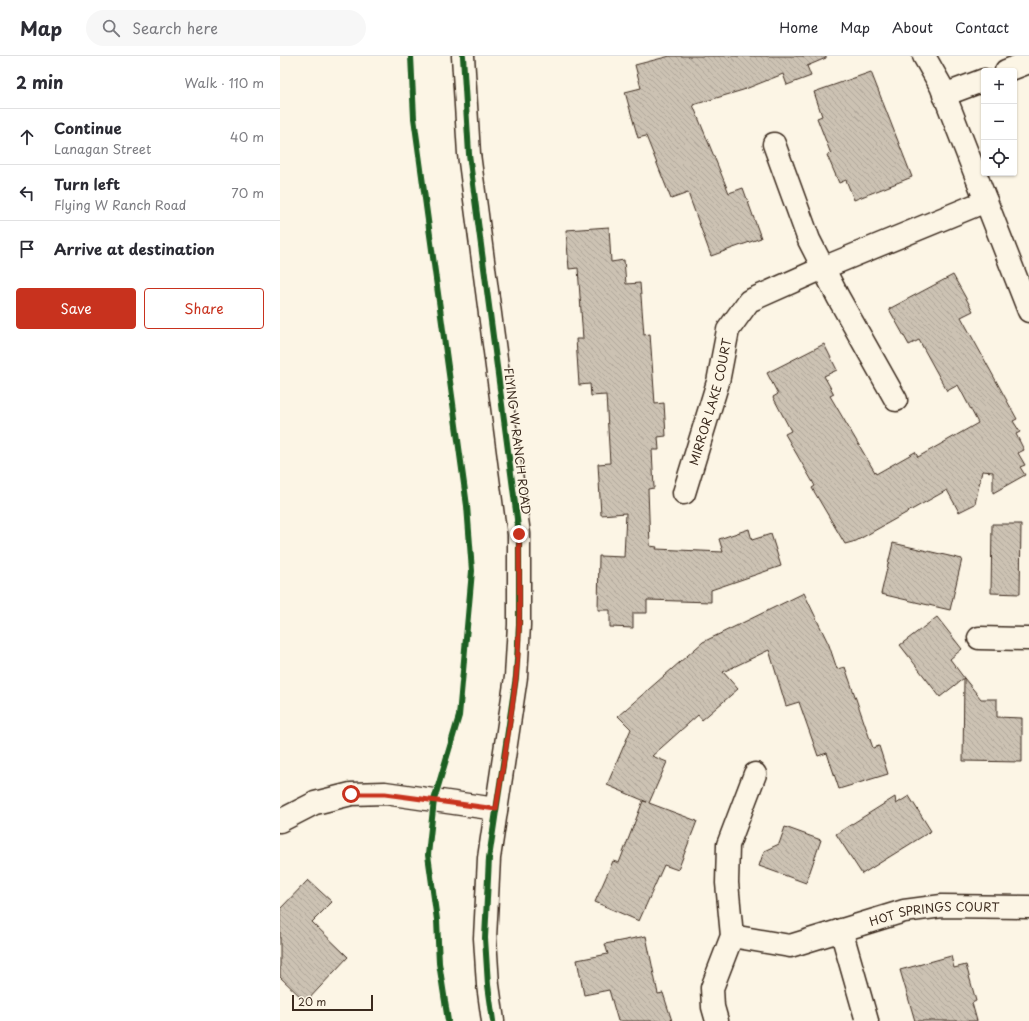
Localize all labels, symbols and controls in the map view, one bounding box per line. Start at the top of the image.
search box [86,10,366,46]
text: Map [20,14,62,42]
text: Search here [132,16,218,39]
icon: search [100,17,122,39]
text: Home [779,17,818,38]
text: Map [840,17,870,38]
text: About [892,17,933,38]
text: Contact [955,17,1009,38]
map controls [981,68,1017,176]
button: + [981,68,1017,104]
text: 2 min [16,69,63,95]
text: Walk · 110 m [185,73,264,92]
button: − [981,104,1017,140]
text: Continue [54,116,122,139]
icon: ahead [16,126,38,148]
text: 40 m [230,127,264,146]
text: Lanagan Street [54,139,151,158]
button: locate [981,140,1017,176]
text: Turn left [54,172,120,195]
icon: left [16,182,38,204]
text: 70 m [231,183,264,202]
text: Flying W Ranch Road [54,195,186,214]
text: Arrive at destination [54,237,215,260]
icon: arrive [16,238,38,260]
button: Save [16,288,136,329]
button: Share [144,288,264,329]
street label: MIRROR LAKE COURT [684,336,735,467]
street label: FLYING W RANCH ROAD [500,366,536,516]
route end [510,525,528,543]
route start [342,785,360,803]
street label: HOT SPRINGS COURT [867,897,1000,930]
scale bar [292,993,373,1012]
text: 20 m [298,993,326,1010]

